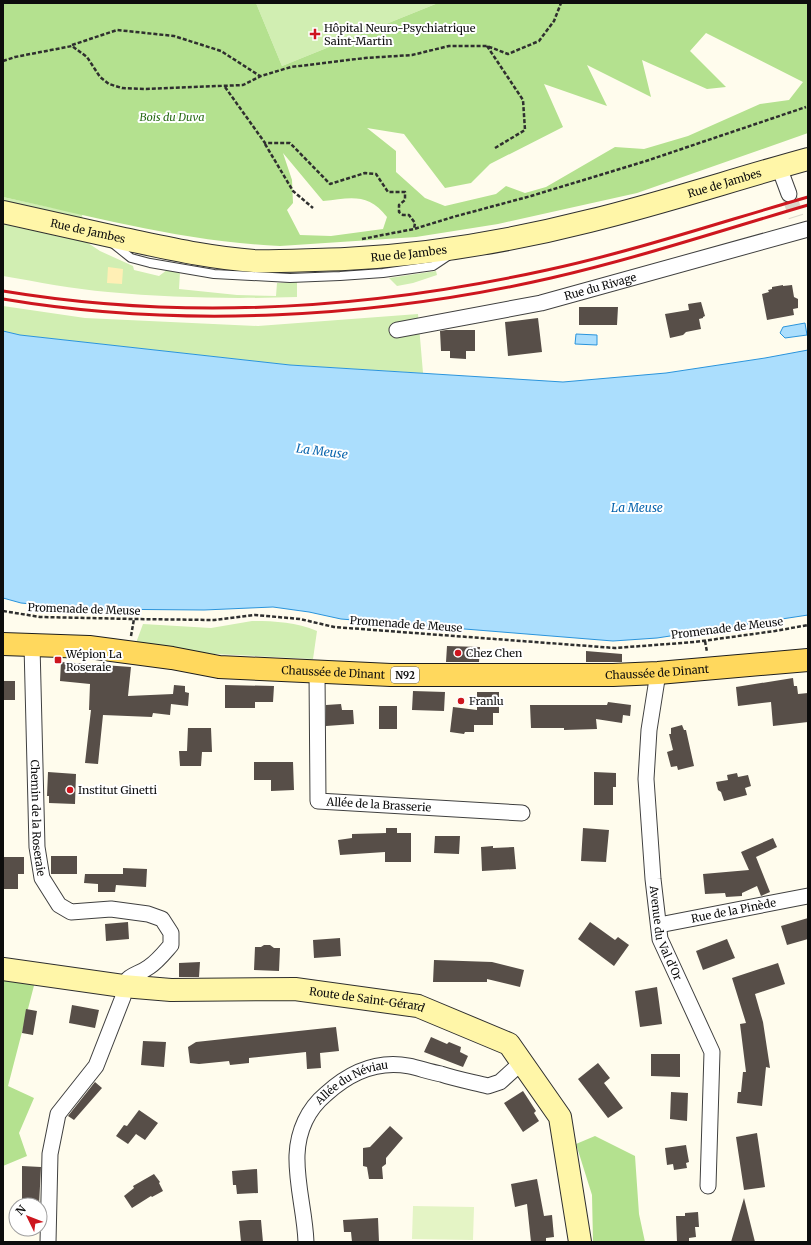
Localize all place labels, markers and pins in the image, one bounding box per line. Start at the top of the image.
place label: Hôpital Neuro-Psychiatrique Saint-Martin [324,21,476,48]
marker: Hôpital Neuro-Psychiatrique Saint-Martin [309,28,321,40]
place label: Chez Chen [466,646,523,660]
place label: Wépion La Roseraie [65,647,122,674]
marker: Chez Chen [453,648,463,658]
marker: Wépion La Roseraie [53,655,63,665]
place label: Franlu [469,694,504,708]
marker: Franlu [456,696,466,706]
place label: Institut Ginetti [78,783,158,797]
marker: Institut Ginetti [65,785,75,795]

